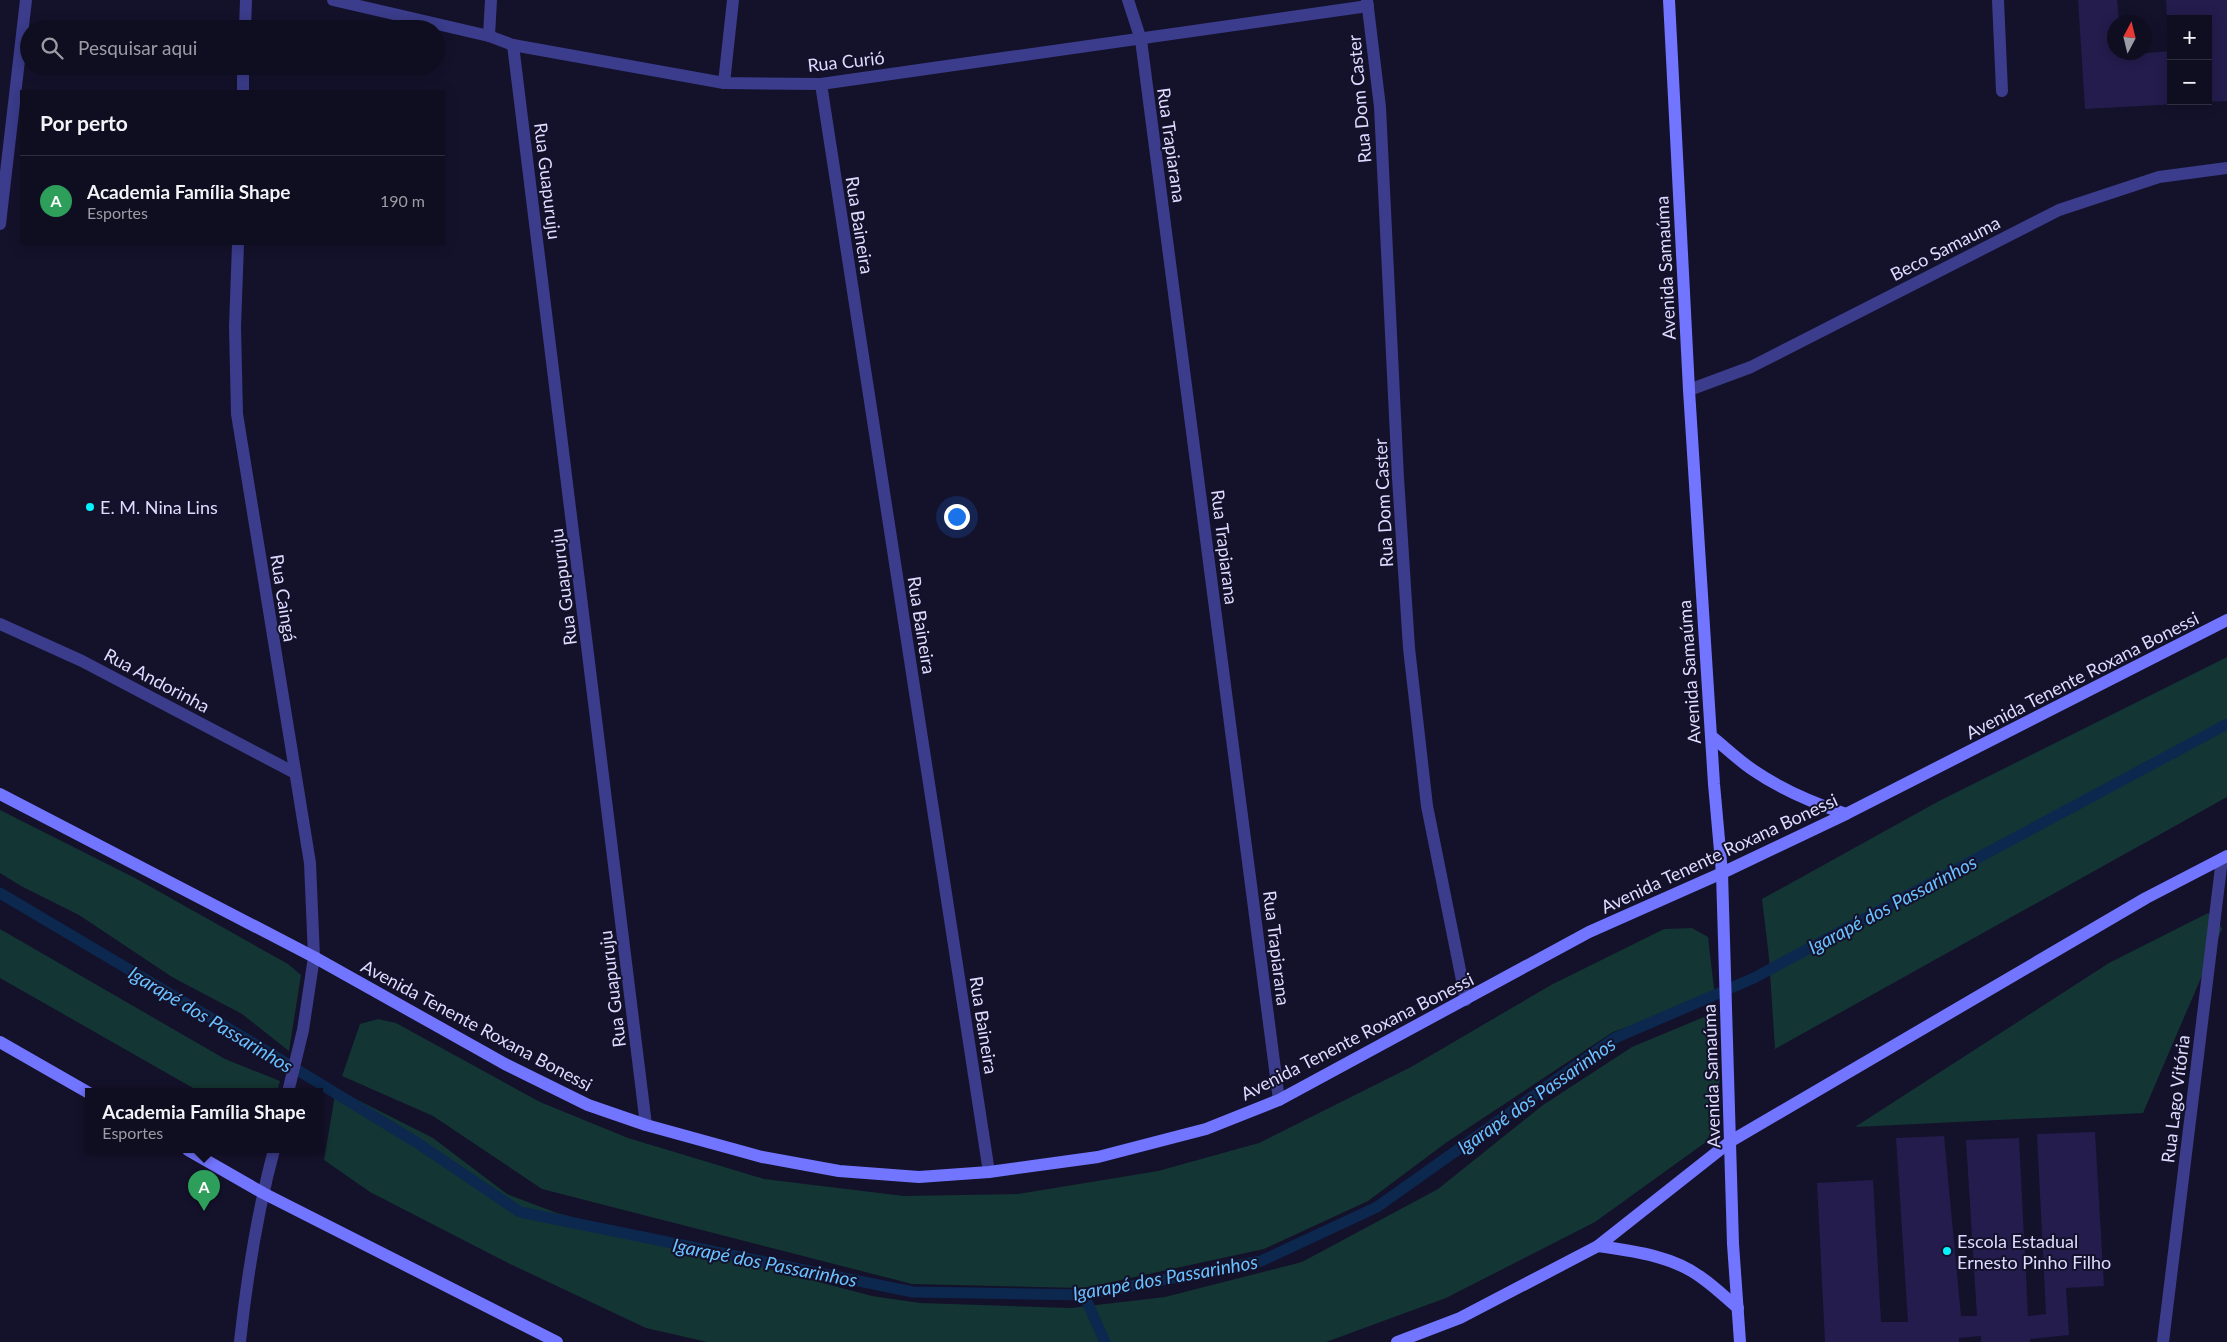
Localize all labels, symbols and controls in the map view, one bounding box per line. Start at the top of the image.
north arrow [2107,15,2152,60]
map controls [2167,15,2212,105]
button: + [2167,15,2212,60]
search box [20,20,445,75]
street label: Rua Dom Caster [1342,33,1376,164]
icon: search [38,34,66,62]
text: Pesquisar aqui [78,36,197,59]
street label: Rua Curió [806,46,886,76]
button: − [2167,60,2212,105]
street label: Rua Trapiarana [1153,86,1191,204]
text: Por perto [40,110,128,135]
street label: Rua Guapuruju [530,121,566,241]
street label: Rua Baineira [841,175,879,275]
text: Academia Família Shape [87,180,290,203]
text: A [50,191,62,210]
text: 190 m [380,191,425,210]
street label: Avenida Samaúma [1650,195,1680,341]
text: Esportes [87,203,148,222]
street label: Beco Samauma [1886,211,2004,285]
street label: Rua Dom Caster [1369,438,1397,568]
street label: Rua Trapiarana [1207,488,1243,606]
place label: E. M. Nina Lins [100,496,218,518]
marker: E. M. Nina Lins [84,501,96,513]
your location [944,504,970,530]
street label: Rua Guapuruju [545,527,581,647]
street label: Rua Caingá [266,553,302,643]
street label: Rua Baineira [903,575,941,675]
street label: Avenida Samaúma [1673,599,1705,745]
street label: Avenida Tenente Roxana Bonessi [1962,607,2202,743]
street label: Rua Andorinha [101,643,213,717]
street label: Avenida Tenente Roxana Bonessi [1597,788,1841,918]
water label: Igarapé dos Passarinhos [1804,850,1981,958]
street label: Rua Trapiarana [1259,889,1295,1007]
street label: Rua Guapuruju [594,929,630,1049]
street label: Avenida Tenente Roxana Bonessi [358,955,596,1095]
water label: Igarapé dos Passarinhos [125,961,298,1077]
street label: Avenida Tenente Roxana Bonessi [1237,968,1477,1104]
street label: Rua Baineira [965,975,1003,1075]
street label: Avenida Samaúma [1697,1004,1725,1148]
water label: Igarapé dos Passarinhos [1453,1032,1620,1158]
street label: Rua Lago Vitória [2156,1034,2194,1164]
popup [85,1088,323,1153]
text: Academia Família Shape [102,1100,306,1123]
text: Esportes [102,1123,163,1142]
pin: A [188,1170,220,1211]
place label: Escola Estadual Ernesto Pinho Filho [1957,1230,2111,1273]
water label: Igarapé dos Passarinhos [671,1233,860,1291]
marker: Escola Estadual Ernesto Pinho Filho [1941,1245,1953,1257]
water label: Igarapé dos Passarinhos [1071,1249,1260,1305]

